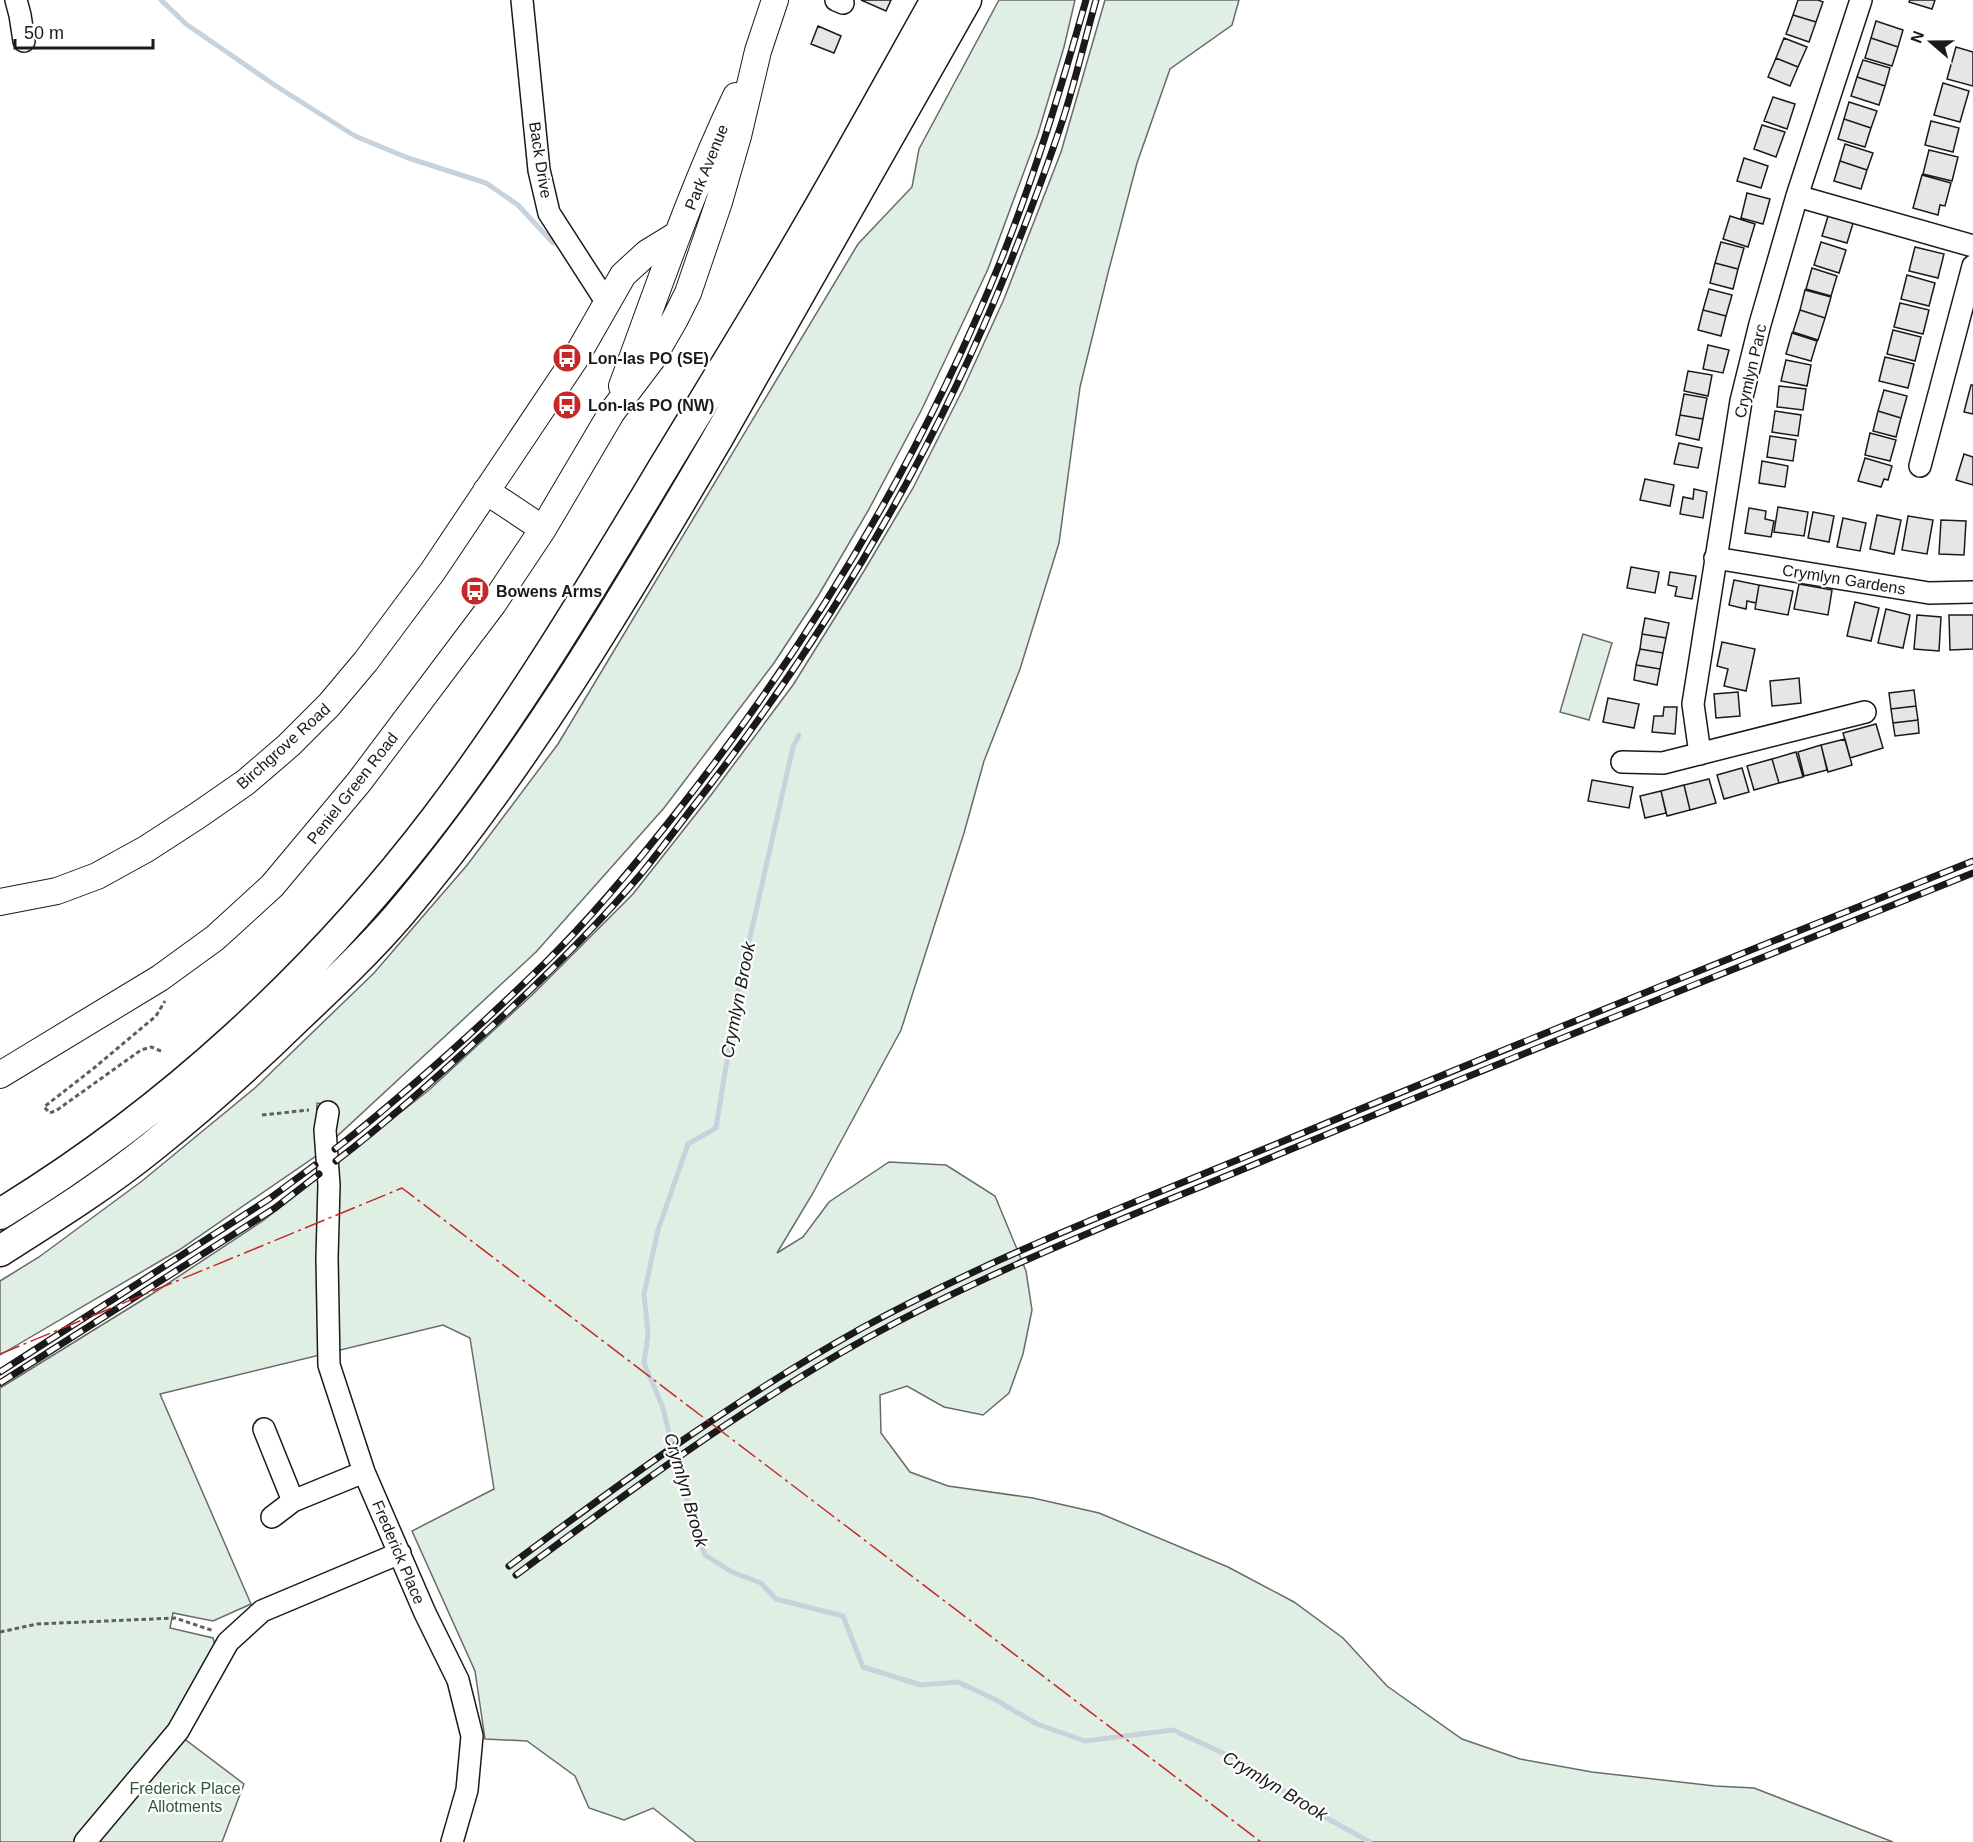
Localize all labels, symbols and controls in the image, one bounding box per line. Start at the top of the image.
scale bar [15,12,153,50]
north arrow [1901,12,1961,72]
text: 50 m [24,23,64,43]
text: N [1907,29,1927,45]
street label: Back Drive [526,121,555,200]
street label: Park Avenue [682,122,731,212]
street label: Crymlyn Parc [1731,322,1770,420]
bus stop icon: Lon-las PO (SE) [551,342,583,374]
place label: Lon-las PO (SE) [588,350,709,367]
bus stop icon: Lon-las PO (NW) [551,389,583,421]
place label: Lon-las PO (NW) [588,397,714,414]
street label: Crymlyn Gardens [1781,561,1907,598]
bus stop icon: Bowens Arms [459,575,491,607]
place label: Bowens Arms [496,583,602,600]
street label: Birchgrove Road [233,700,333,793]
street label: Peniel Green Road [304,729,401,847]
water label: Crymlyn Brook [717,939,759,1060]
water label: Crymlyn Brook [660,1431,712,1550]
street label: Frederick Place [369,1498,428,1607]
water label: Crymlyn Brook [1219,1747,1332,1825]
park label: Frederick Place Allotments [129,1780,241,1815]

